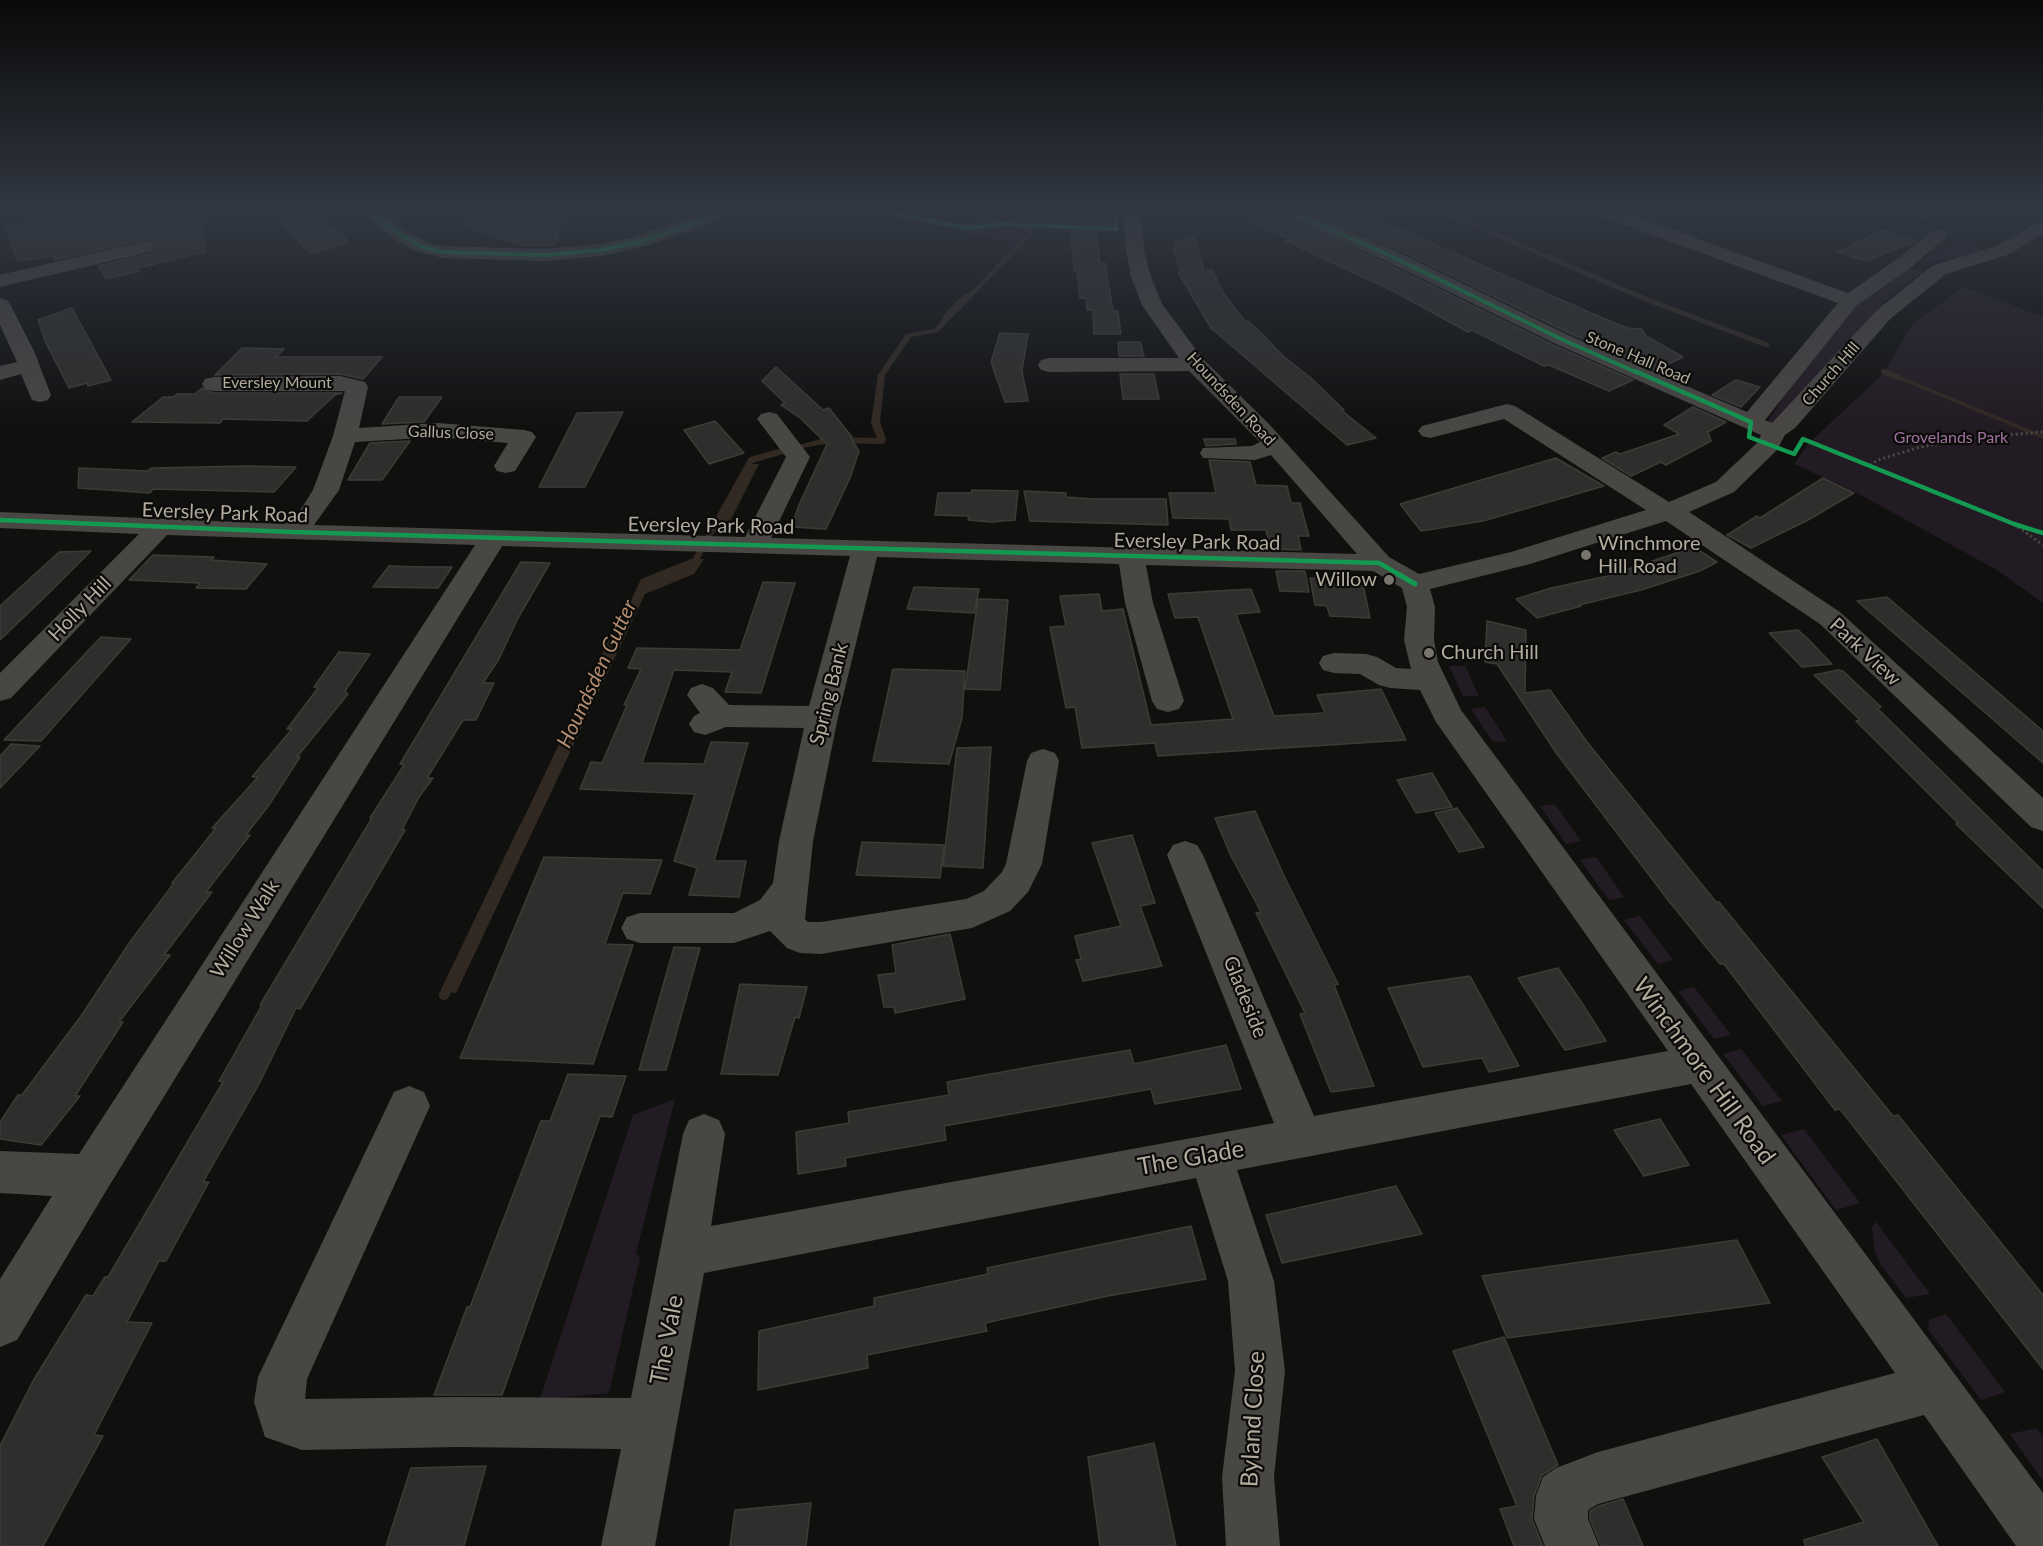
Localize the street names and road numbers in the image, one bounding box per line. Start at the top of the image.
street label: Stone Hall Road [1583,327,1693,389]
street label: Church Hill [1798,338,1864,410]
street label: Houndsden Road [1183,348,1279,450]
street label: Eversley Mount [222,373,332,393]
street label: Gallus Close [408,422,494,444]
street label: Eversley Park Road [141,498,309,528]
street label: Eversley Park Road [628,513,794,539]
street label: Eversley Park Road [1114,529,1280,555]
street label: Holly Hill [43,572,117,646]
street label: Park View [1824,613,1906,691]
street label: Spring Bank [805,640,853,748]
street label: Willow Walk [205,875,285,983]
street label: Gladeside [1218,953,1272,1041]
street label: Winchmore Hill Road [1627,972,1781,1170]
street label: The Glade [1136,1135,1246,1181]
street label: The Vale [644,1293,690,1387]
street label: Byland Close [1235,1350,1271,1488]

